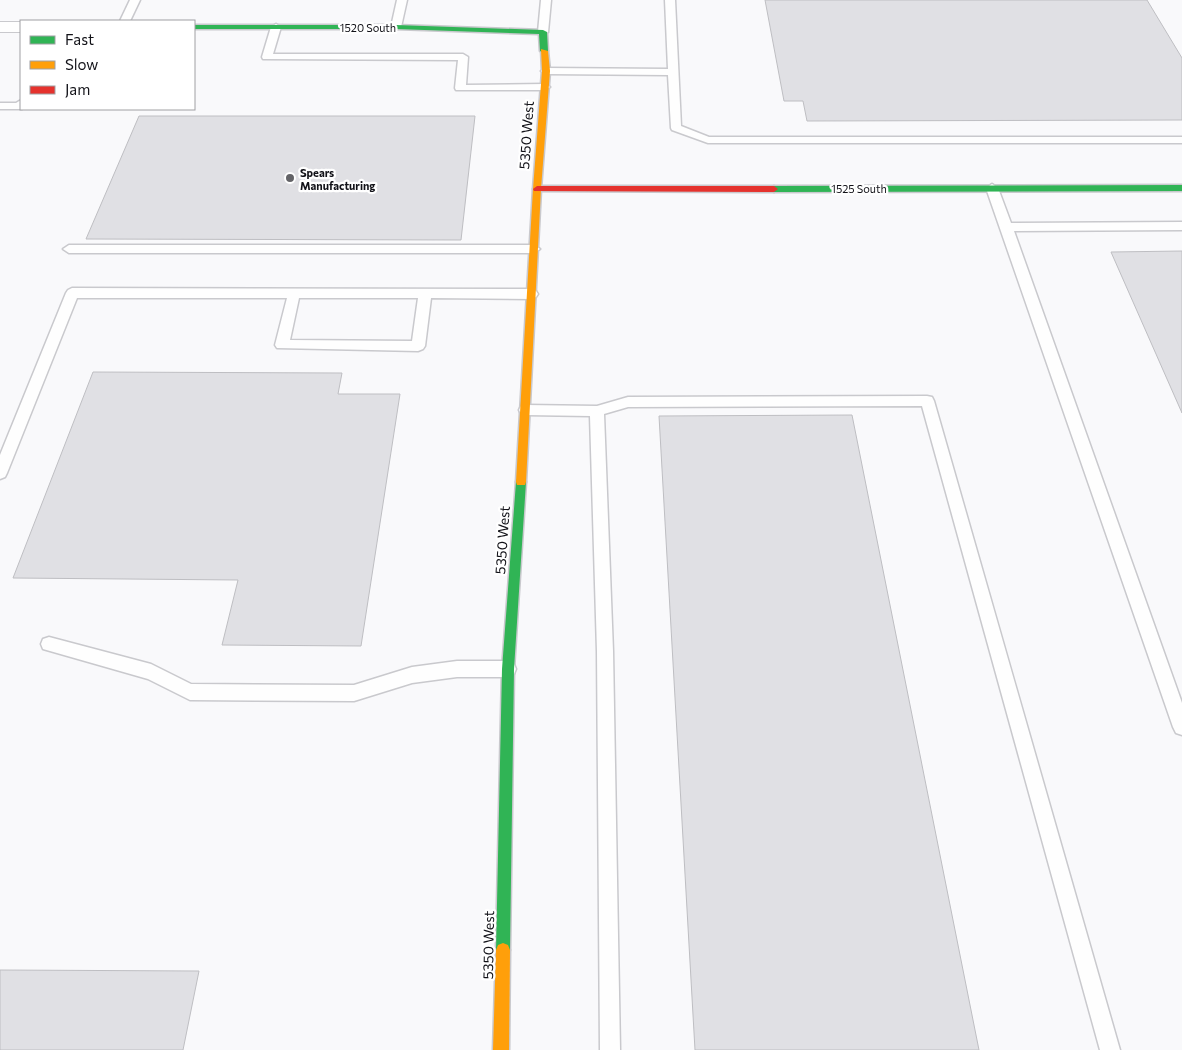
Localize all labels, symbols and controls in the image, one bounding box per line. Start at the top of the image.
legend [20,20,195,110]
street label: 1520 South [340,21,396,34]
text: Fast [65,30,94,48]
text: Slow [65,55,98,73]
text: Jam [65,80,90,98]
street label: 5350 West [515,100,537,170]
place label: Spears Manufacturing [300,166,375,192]
marker: Spears Manufacturing [284,172,296,184]
street label: 1525 South [831,182,887,195]
street label: 5350 West [491,505,513,575]
street label: 5350 West [479,910,497,979]

